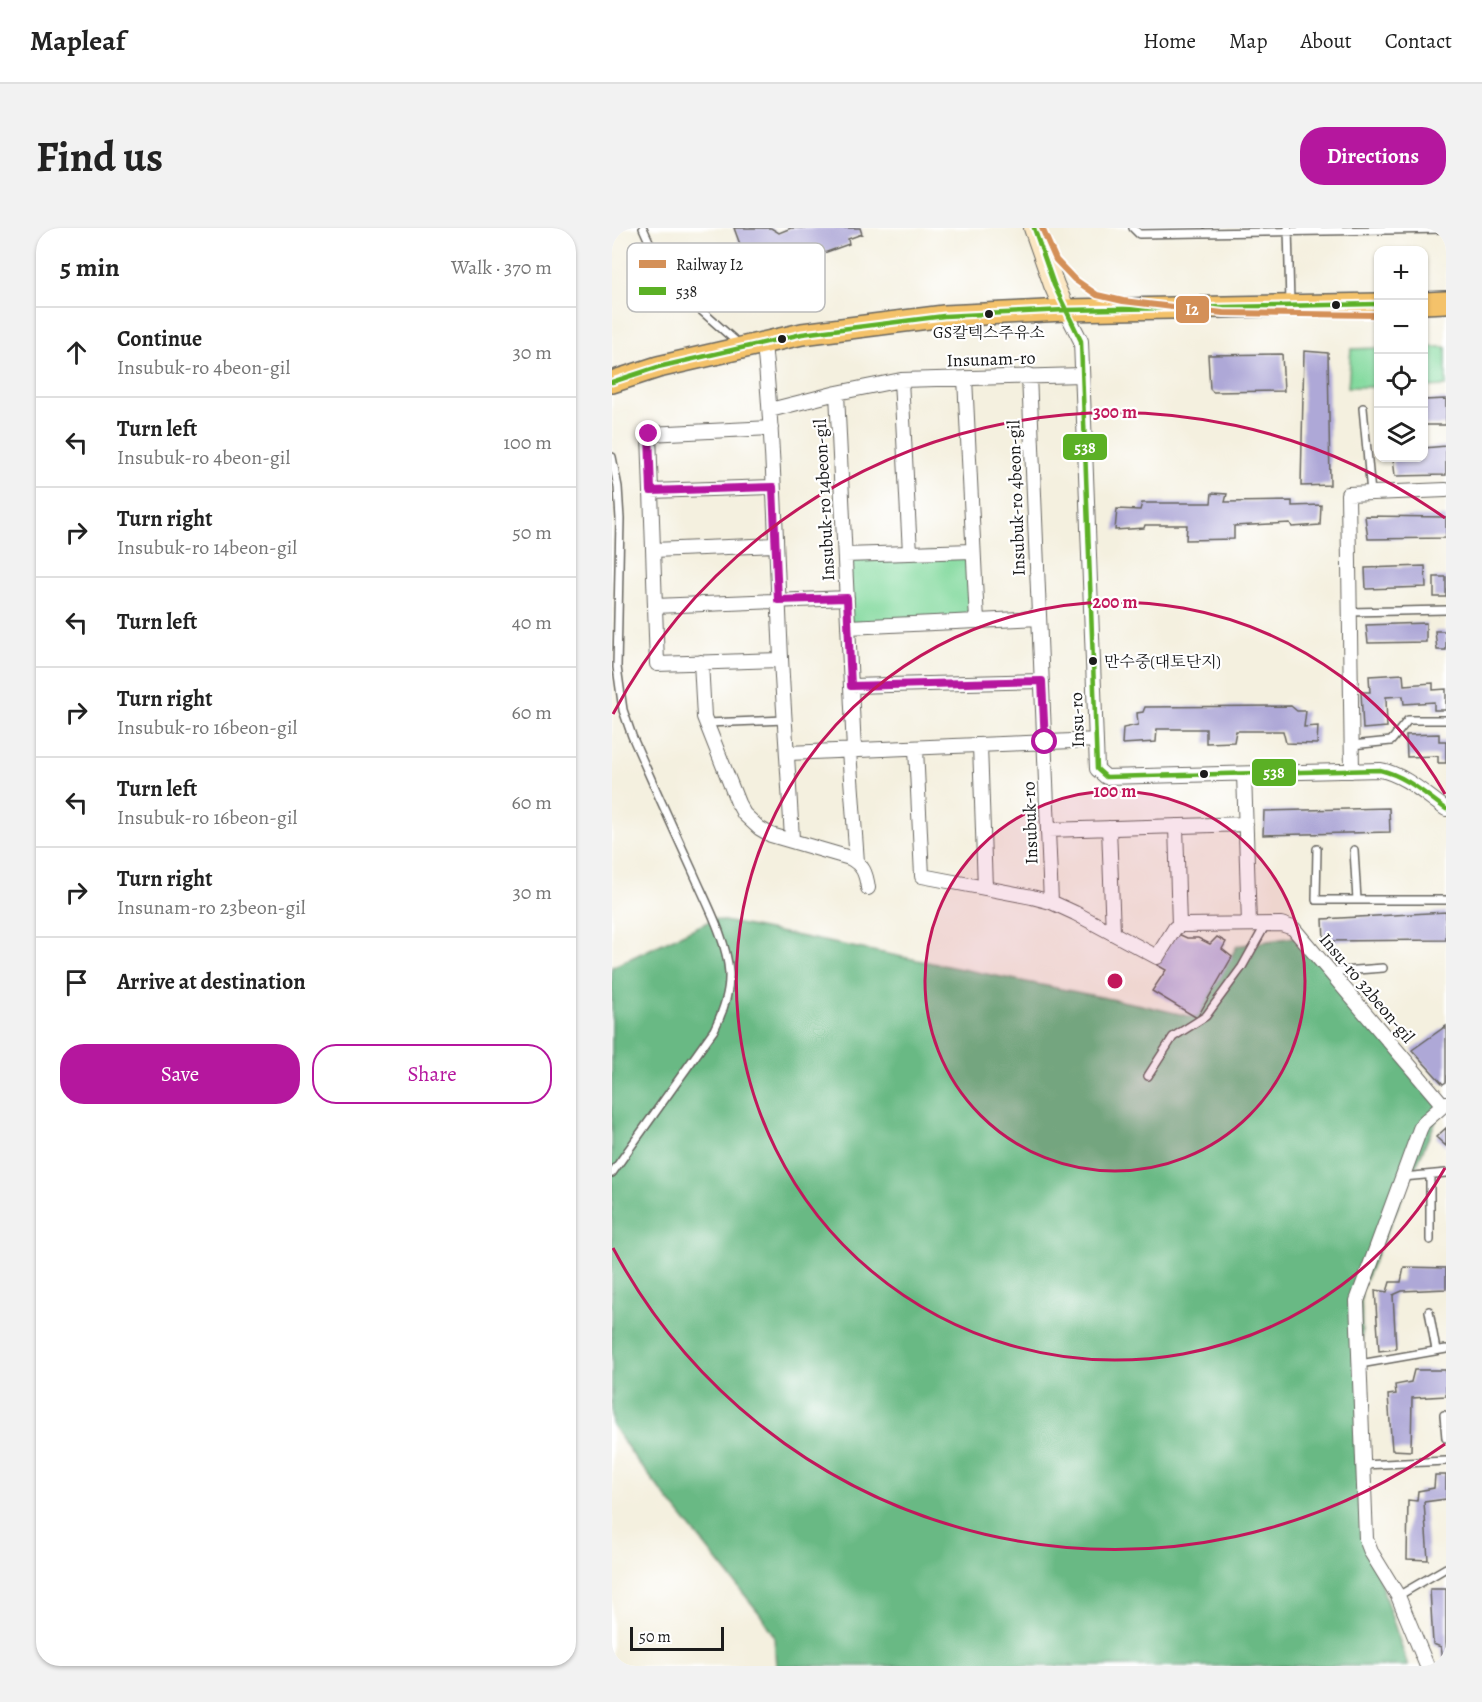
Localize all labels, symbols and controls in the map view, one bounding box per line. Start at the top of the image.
text: Mapleaf [30,22,125,60]
text: Home [1143,27,1196,55]
text: Map [1229,27,1267,55]
text: About [1300,27,1352,55]
text: Contact [1385,27,1452,55]
button: Directions [1300,127,1446,185]
text: Find us [36,128,163,185]
legend [627,243,825,312]
map controls [1374,246,1428,462]
button: + [1374,246,1428,300]
text: 5 min [60,250,120,285]
text: Walk · 370 m [451,254,552,281]
text: Railway I2 [676,254,744,276]
text: 538 [676,281,697,303]
line badge: I2 [1175,295,1210,324]
text: I2 [1185,299,1199,321]
unlabelled marker [1330,299,1342,311]
button: − [1374,300,1428,354]
marker: GS칼텍스주유소 [983,308,995,320]
place label: GS칼텍스주유소 [933,322,1045,344]
text: Continue [117,324,202,354]
unlabelled marker [776,333,788,345]
icon: ahead [60,336,93,369]
text: 30 m [512,339,552,366]
street label: Insunam-ro [946,345,1036,373]
text: Insubuk-ro 4beon-gil [117,354,290,381]
button: locate [1374,354,1428,408]
text: 300 m [1093,400,1137,424]
button: layers [1374,408,1428,462]
text: Turn left [117,414,197,444]
street label: Insubuk-ro 14beon-gil [808,418,840,582]
street label: Insubuk-ro 4beon-gil [1001,419,1031,576]
route end [635,420,661,446]
icon: left [60,426,93,459]
text: 100 m [503,429,552,456]
line badge: 538 [1062,433,1108,461]
text: 538 [1074,437,1096,459]
text: Insubuk-ro 4beon-gil [117,444,290,471]
text: Turn right [117,504,213,534]
icon: right [60,516,93,549]
text: 50 m [512,519,552,546]
text: Insubuk-ro 14beon-gil [117,534,297,561]
text: 200 m [1092,590,1138,614]
icon: left [60,606,93,639]
text: Turn left [117,607,197,637]
text: 40 m [512,609,552,636]
place label: 만수중(대토단지) [1104,651,1221,673]
marker: 만수중(대토단지) [1087,655,1099,667]
text: Turn right [117,684,213,714]
street label: Insu-ro [1064,692,1090,748]
icon: right [60,696,93,729]
text: 60 m [512,699,552,726]
text: Insubuk-ro 16beon-gil [117,714,297,741]
route start [1031,728,1057,754]
line badge: 538 [1251,758,1297,787]
text: 538 [1263,762,1285,784]
unlabelled marker [1198,768,1210,780]
text: Turn left [117,774,197,804]
text: 100 m [1094,779,1136,803]
street label: Insubuk-ro [1017,781,1043,865]
icon: left [60,786,93,819]
text: 60 m [512,789,552,816]
text: Insubuk-ro 16beon-gil [117,804,297,831]
text: Turn right [117,864,213,894]
icon: right [60,876,93,909]
text: 30 m [512,879,552,906]
text: Insunam-ro 23beon-gil [117,894,306,921]
street label: Insu-ro 32beon-gil [1314,928,1420,1049]
icon: arrive [60,966,93,999]
text: Arrive at destination [117,967,306,997]
centre of rings [1105,971,1125,991]
button: Save [60,1044,300,1104]
button: Share [312,1044,552,1104]
scale bar [630,1624,724,1652]
text: 50 m [639,1626,671,1648]

